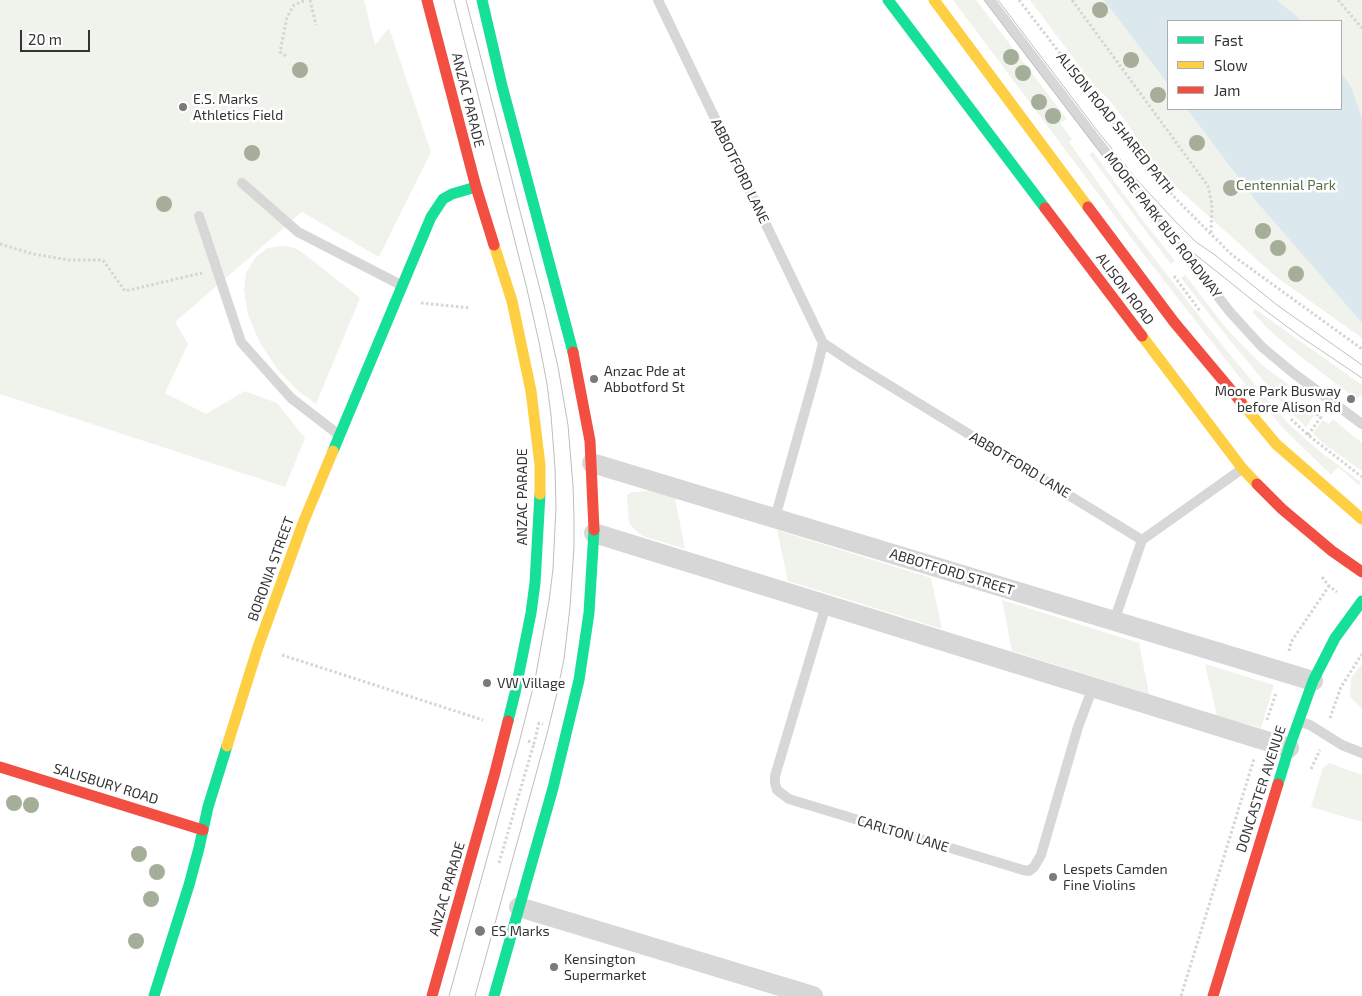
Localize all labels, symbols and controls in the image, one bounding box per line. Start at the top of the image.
scale bar [22,20,92,52]
legend [1167,20,1342,110]
text: 20 m [28,30,62,48]
text: Fast [1214,31,1243,49]
street label: ALISON ROAD SHARED PATH [1053,49,1177,197]
street label: ANZAC PARADE [448,51,488,149]
text: Slow [1214,56,1248,74]
text: Jam [1214,81,1240,99]
place label: E.S. Marks Athletics Field [193,91,283,124]
marker: E.S. Marks Athletics Field [177,101,189,113]
street label: ABBOTFORD LANE [707,116,773,226]
street label: MOORE PARK BUS ROADWAY [1101,149,1225,301]
park label: Centennial Park [1236,177,1336,193]
street label: ALISON ROAD [1092,250,1158,328]
place label: Anzac Pde at Abbotford St [604,363,686,396]
marker: Anzac Pde at Abbotford St [588,373,600,385]
place label: Moore Park Busway before Alison Rd [1215,383,1341,416]
marker: Moore Park Busway before Alison Rd [1345,393,1357,405]
street label: ABBOTFORD LANE [966,428,1074,502]
street label: ANZAC PARADE [514,448,530,546]
street label: BORONIA STREET [244,515,298,623]
street label: ABBOTFORD STREET [888,545,1016,599]
place label: VW Village [497,675,565,691]
marker: VW Village [481,677,493,689]
street label: DONCASTER AVENUE [1233,723,1289,855]
street label: SALISBURY ROAD [52,760,160,808]
street label: CARLTON LANE [855,812,951,856]
street label: ANZAC PARADE [426,840,468,938]
place label: Lespets Camden Fine Violins [1063,861,1168,894]
marker: Lespets Camden Fine Violins [1047,871,1059,883]
place label: ES Marks [491,923,550,939]
marker: ES Marks [473,924,487,938]
place label: Kensington Supermarket [564,951,646,984]
marker: Kensington Supermarket [548,961,560,973]

